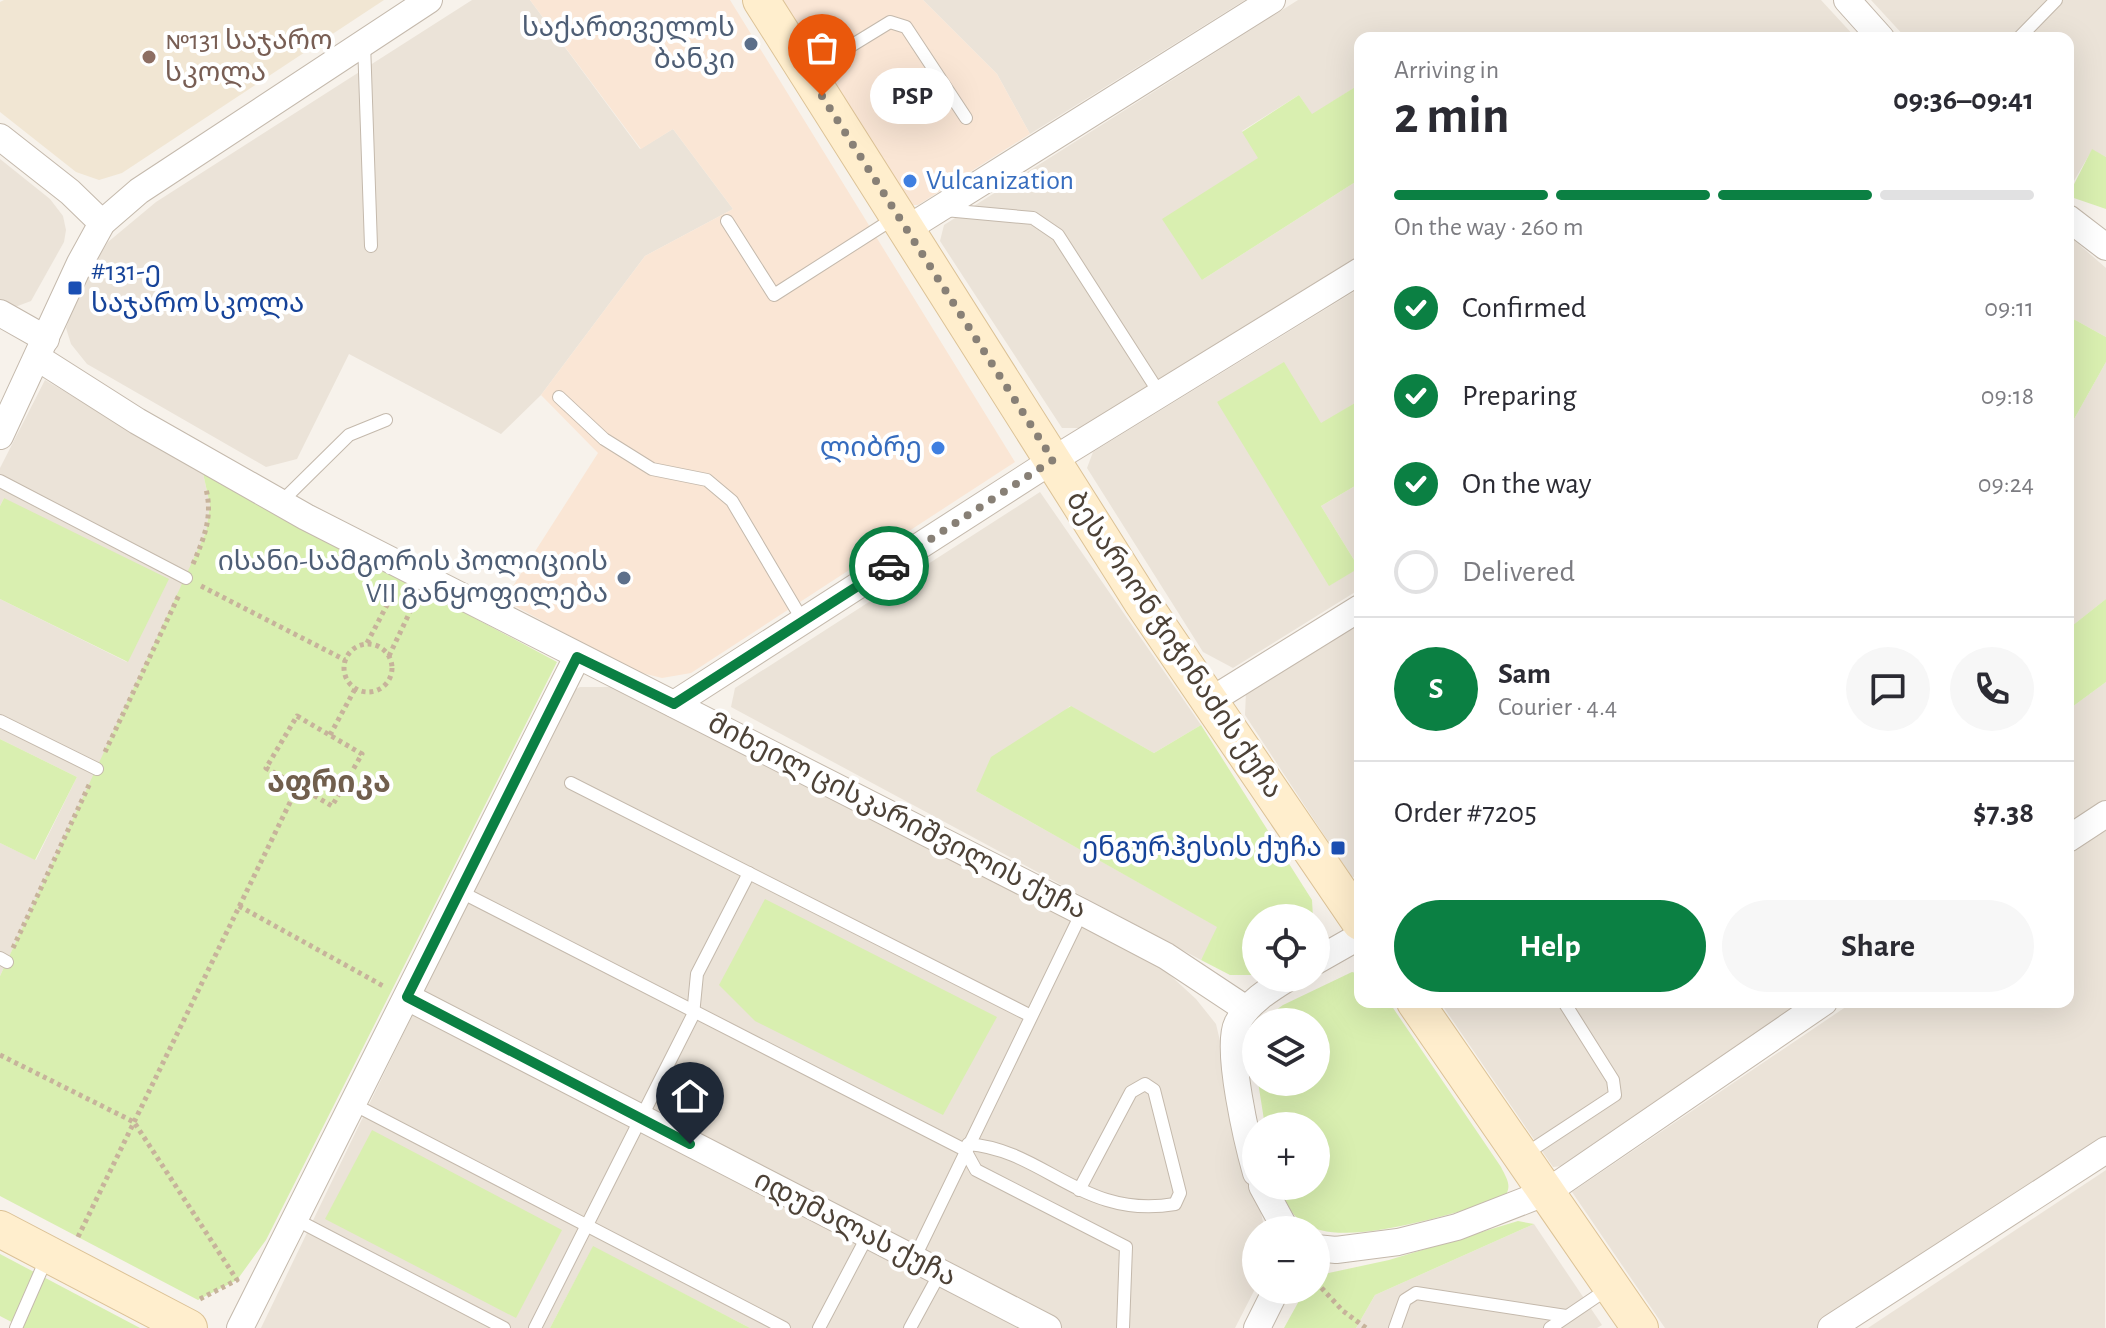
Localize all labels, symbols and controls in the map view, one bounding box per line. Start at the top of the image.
place label: საქართველოს ბანკი [522,14,735,75]
pin [788,14.0,856,96]
icon: bag [800,26,844,70]
place label: №131 საჯარო სკოლა [165,27,333,88]
marker: საქართველოს ბანკი [742,35,760,53]
marker: №131 საჯარო სკოლა [140,48,158,66]
text: Arriving in [1394,57,1499,83]
callout: PSP [870,68,954,124]
text: PSP [891,83,933,109]
text: 09:36–09:41 [1893,85,2034,115]
text: 2 min [1394,90,1509,142]
place label: Vulcanization [926,167,1074,195]
marker: Vulcanization [901,172,919,190]
text: On the way · 260 m [1394,214,1584,240]
place label: #131-ე საჯარო სკოლა [91,258,304,319]
marker: #131-ე საჯარო სკოლა [66,279,84,297]
icon: check [1394,286,1438,330]
text: Confirmed [1462,293,1586,323]
text: 09:11 [1984,295,2034,321]
icon: check [1394,374,1438,418]
text: Preparing [1462,381,1577,411]
text: 09:18 [1981,383,2034,409]
place label: ლიბრე [820,434,922,463]
marker: ლიბრე [929,439,947,457]
icon: check [1394,462,1438,506]
text: On the way [1462,469,1591,499]
text: 09:24 [1978,471,2034,497]
street label: ბესარიონ ჭიჭინაძის ქუჩა [1060,486,1287,804]
courier [849,526,929,606]
icon: car [867,544,911,588]
place label: ისანი-სამგორის პოლიციის VII განყოფილება [218,548,608,609]
text: Delivered [1462,557,1575,587]
marker: ისანი-სამგორის პოლიციის VII განყოფილება [615,569,633,587]
button: chat [1846,647,1930,731]
button: phone [1950,647,2034,731]
text: Sam [1498,659,1551,689]
text: S [1429,674,1443,704]
text: Courier · 4.4 [1498,694,1617,720]
street label: მიხეილ ცისკარიშვილის ქუჩა [703,709,1091,926]
district label: აფრიკა [267,768,391,800]
text: Order #7205 [1394,798,1537,828]
text: $7.38 [1973,798,2034,828]
place label: ენგურჰესის ქუჩა [1082,834,1322,863]
marker: ენგურჰესის ქუჩა [1329,839,1347,857]
button: Help [1394,900,1706,992]
button: Share [1722,900,2034,992]
map controls [1242,904,1330,1304]
button: locate [1242,904,1330,992]
button: layers [1242,1008,1330,1096]
pin [656,1062,724,1144]
icon: home [668,1074,712,1118]
button: + [1242,1112,1330,1200]
street label: იდუმალას ქუჩა [749,1166,960,1293]
button: − [1242,1216,1330,1304]

